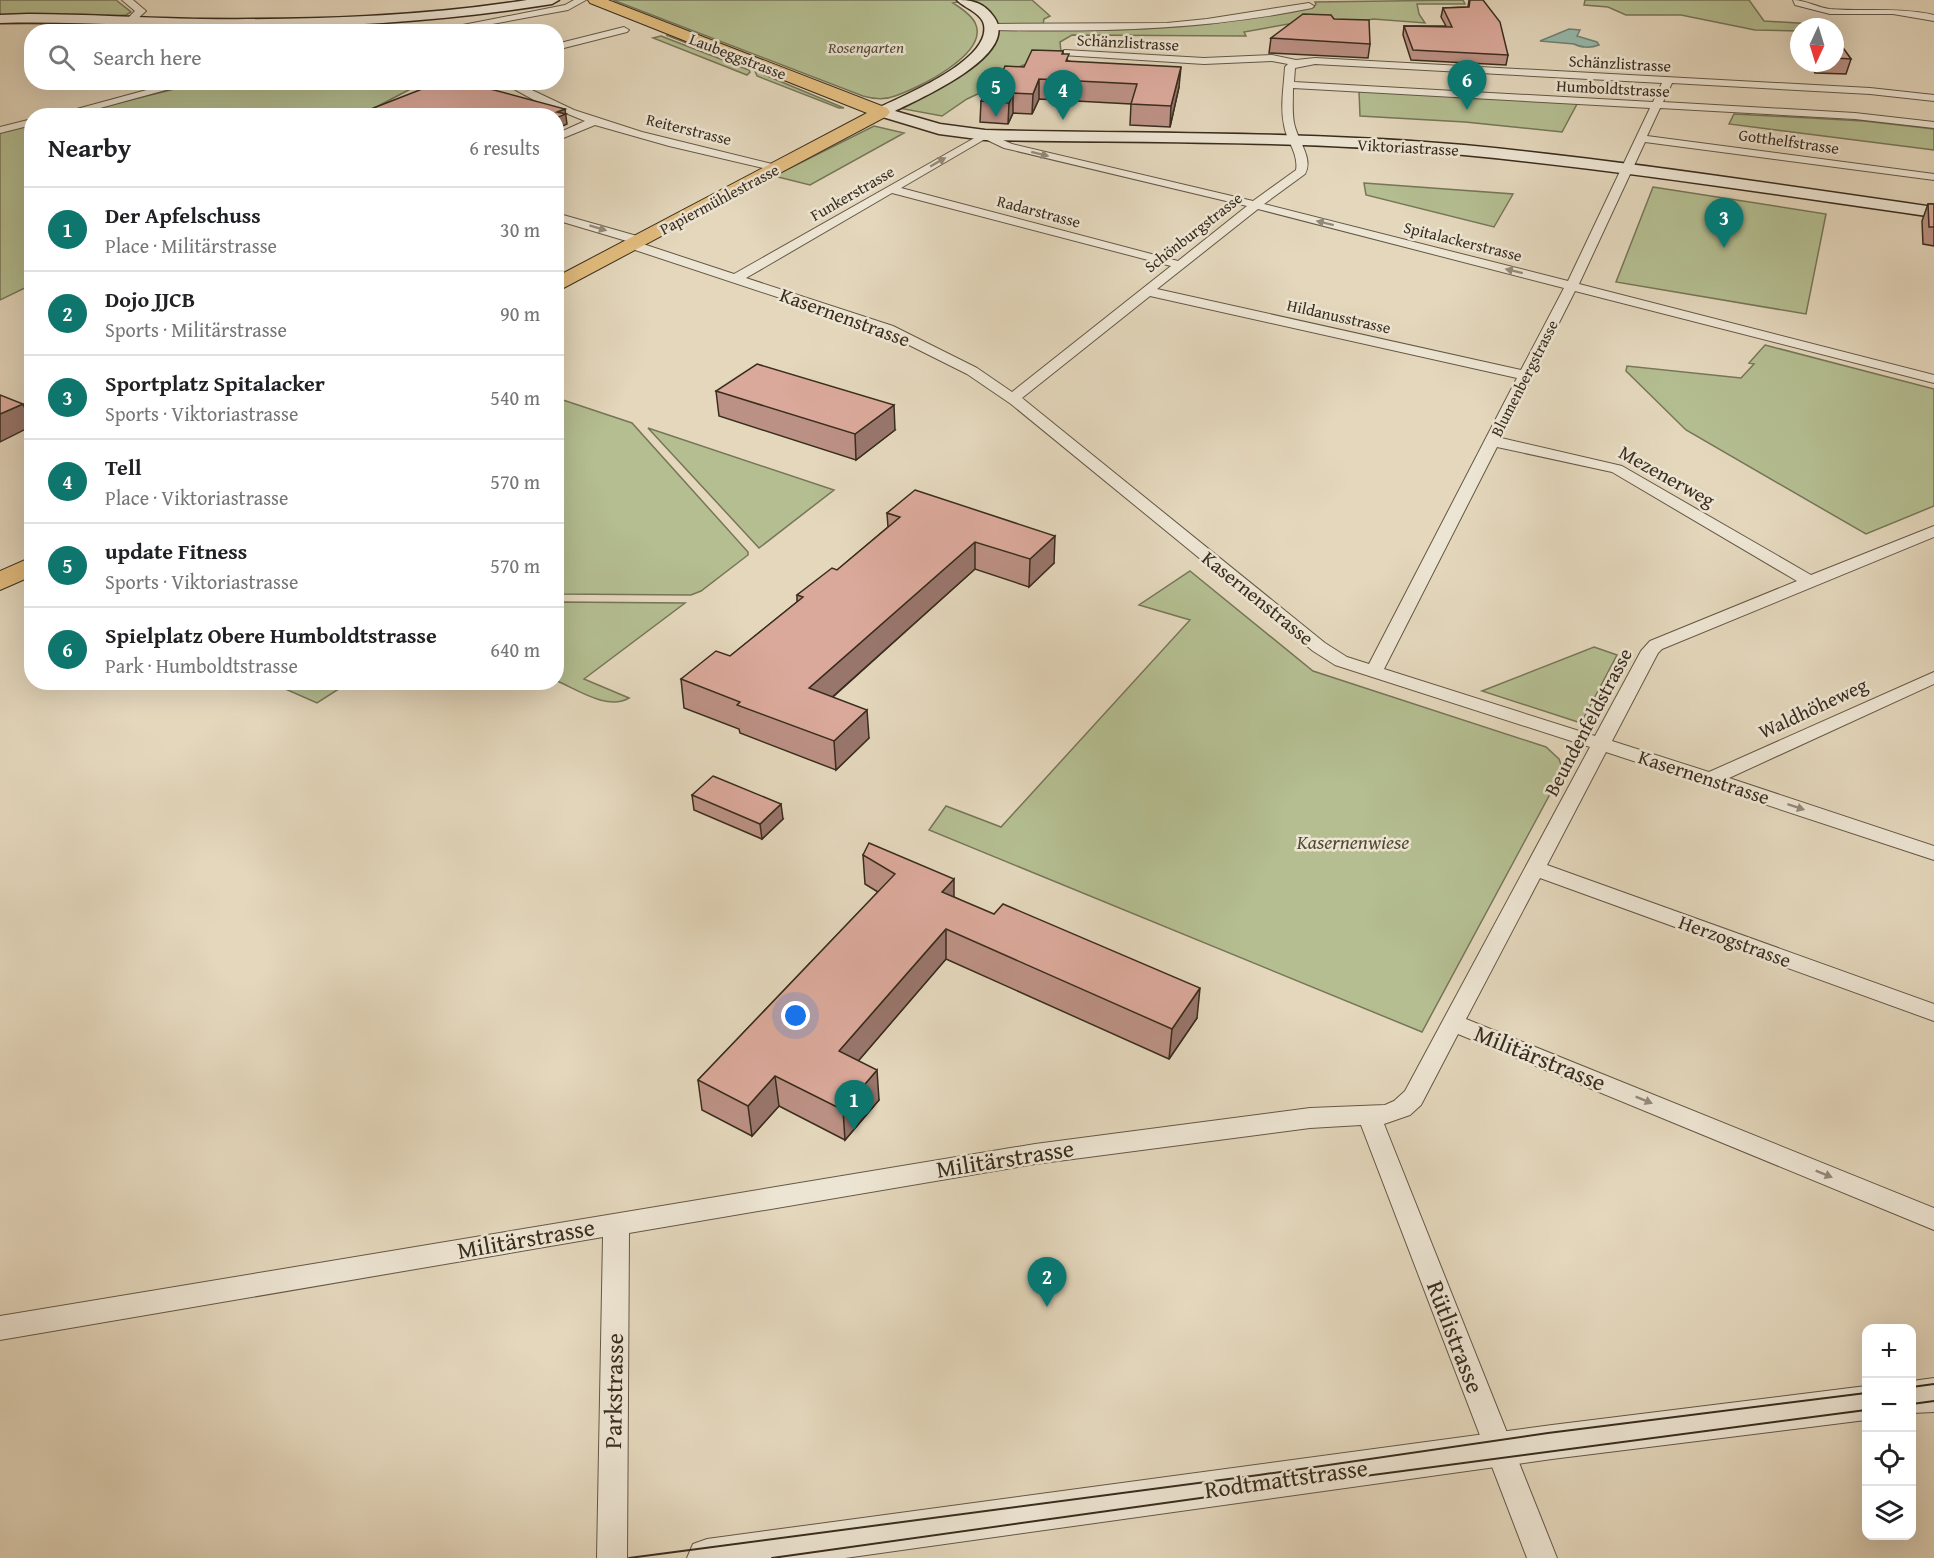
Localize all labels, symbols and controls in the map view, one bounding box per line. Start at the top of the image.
north arrow [1790,18,1844,72]
search box [24,24,564,90]
street label: Laubeggstrasse [686,27,790,85]
street label: Schänzlistrasse [1076,27,1180,57]
park label: Rosengarten [827,35,904,59]
icon: search [45,41,78,74]
text: Search here [93,41,202,73]
street label: Schänzlistrasse [1568,48,1672,78]
pin: 6 [1448,60,1486,110]
pin: 5 [976,68,1016,117]
pin: 4 [1044,70,1082,120]
street label: Humboldtstrasse [1556,73,1670,103]
street label: Reiterstrasse [644,107,734,151]
street label: Gotthelfstrasse [1737,122,1841,160]
text: Nearby [48,128,131,167]
street label: Viktoriastrasse [1357,132,1459,162]
text: 6 results [469,133,540,162]
one-way arrow [1031,149,1049,159]
street label: Papiermühlestrasse [655,157,783,241]
one-way arrow [929,157,946,167]
street label: Funkerstrasse [805,159,899,227]
street label: Schönburgstrasse [1139,186,1247,278]
street label: Radarstrasse [995,188,1083,234]
pin: 3 [1704,198,1744,248]
text: Der Apfelschuss [105,199,261,231]
text: 1 [62,215,73,244]
text: 30 m [500,215,540,244]
street label: Spitalackerstrasse [1401,215,1525,267]
one-way arrow [1316,218,1334,228]
one-way arrow [590,224,608,233]
text: Place · Militärstrasse [105,231,277,260]
one-way arrow [1505,266,1523,275]
street label: Kasernenstrasse [776,280,914,353]
text: Dojo JJCB [105,283,195,315]
street label: Hildanusstrasse [1285,292,1393,340]
text: 2 [62,299,73,328]
text: 90 m [500,299,540,328]
text: Sports · Militärstrasse [105,315,287,344]
street label: Blumenbergstrasse [1484,315,1564,441]
text: Sportplatz Spitalacker [105,367,325,399]
text: 3 [62,383,73,412]
text: 540 m [490,383,540,412]
text: Sports · Viktoriastrasse [105,399,298,428]
street label: Mezenerweg [1614,437,1721,514]
text: Tell [105,451,142,483]
text: 4 [62,467,73,496]
text: 570 m [490,467,540,496]
text: Place · Viktoriastrasse [105,483,288,512]
text: update Fitness [105,535,247,567]
street label: Kasernenstrasse [1196,543,1320,652]
text: 5 [62,551,73,580]
text: 570 m [490,551,540,580]
text: Sports · Viktoriastrasse [105,567,298,596]
text: Spielplatz Obere Humboldtstrasse [105,619,437,651]
text: 6 [62,635,73,664]
text: 640 m [490,635,540,664]
street label: Beundenfeldstrasse [1536,643,1639,801]
text: Park · Humboldtstrasse [105,651,298,680]
street label: Waldhöheweg [1754,670,1872,745]
street label: Kasernenstrasse [1635,742,1774,811]
one-way arrow [1787,803,1805,812]
park label: Kasernenwiese [1296,827,1409,856]
street label: Herzogstrasse [1675,907,1795,974]
your location [781,1001,810,1030]
street label: Militärstrasse [1469,1015,1611,1100]
pin: 1 [834,1080,874,1130]
one-way arrow [1635,1096,1653,1105]
street label: Militärstrasse [934,1130,1076,1187]
one-way arrow [1816,1169,1834,1179]
street label: Militärstrasse [454,1209,597,1268]
pin: 2 [1028,1258,1066,1307]
street label: Rütlistrasse [1418,1275,1493,1398]
map controls [1862,1324,1916,1540]
button: + [1862,1324,1916,1378]
street label: Parkstrasse [595,1333,632,1449]
button: − [1862,1378,1916,1432]
button: locate [1862,1432,1916,1486]
street label: Rodtmattstrasse [1202,1450,1370,1507]
button: layers [1862,1486,1916,1540]

